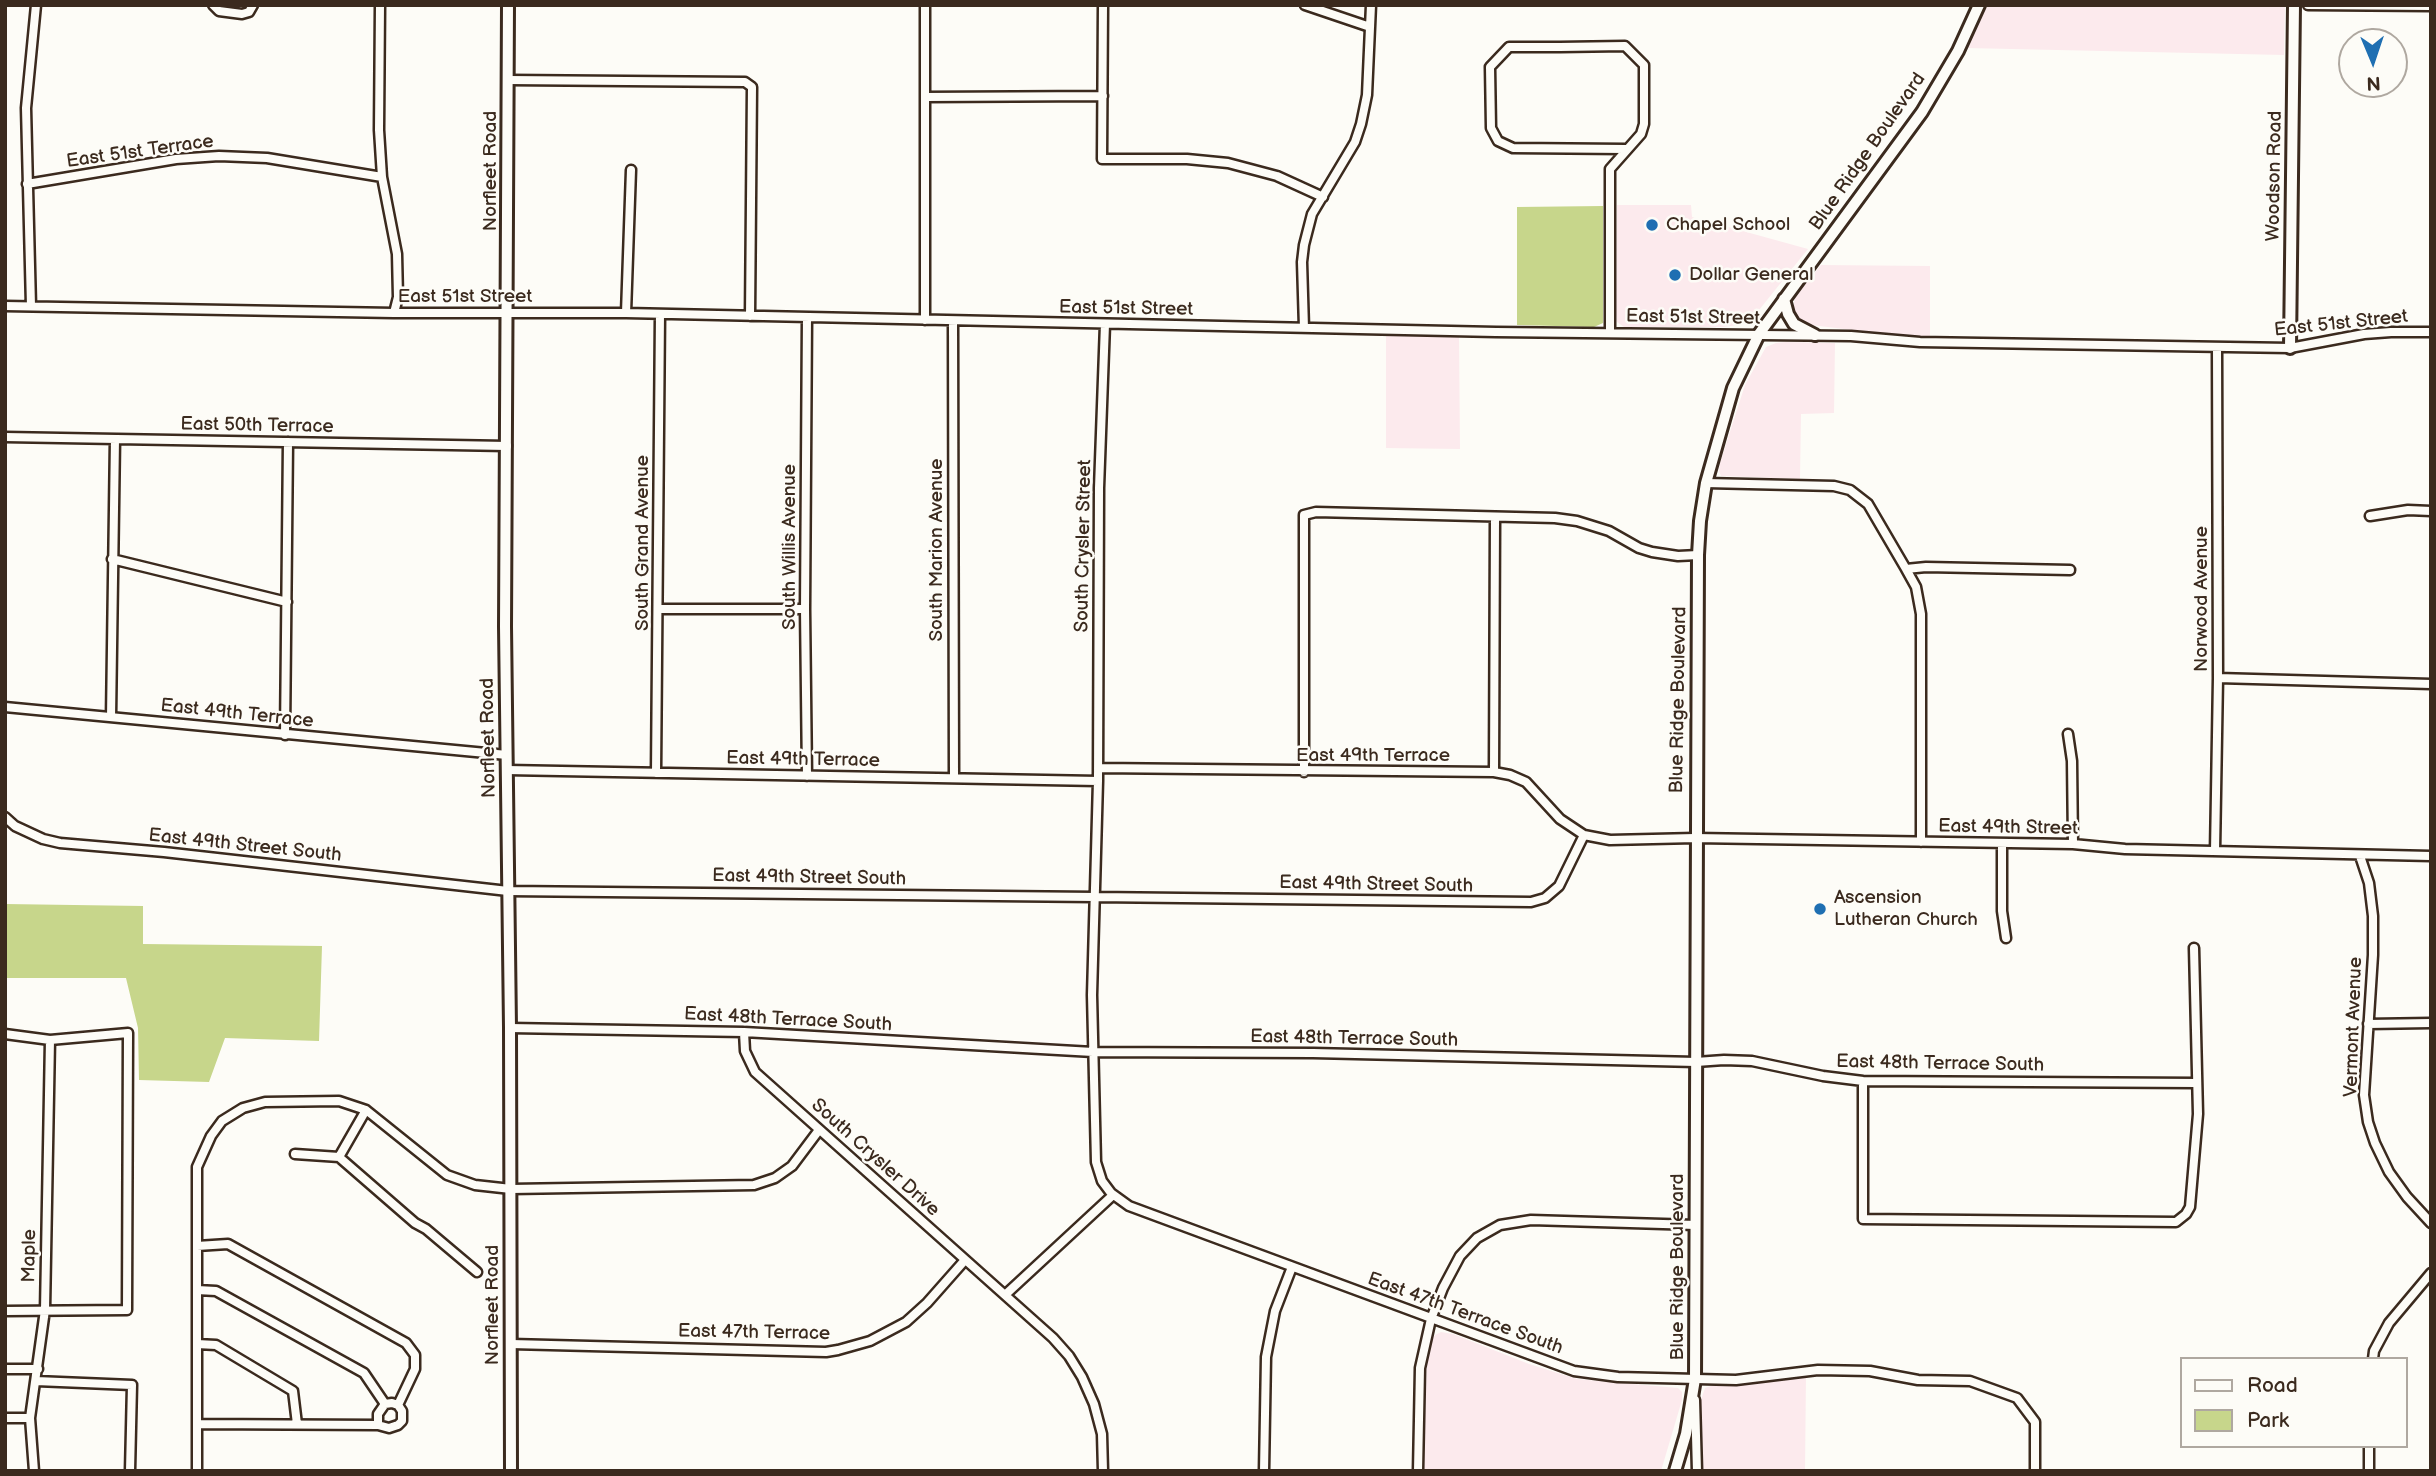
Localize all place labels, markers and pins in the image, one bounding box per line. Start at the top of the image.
place label: Chapel School [1666,214,1790,236]
marker: Chapel School [1644,217,1660,233]
place label: Dollar General [1689,264,1813,286]
marker: Dollar General [1667,267,1683,283]
place label: Ascension Lutheran Church [1834,887,1978,931]
marker: Ascension Lutheran Church [1812,901,1828,917]

